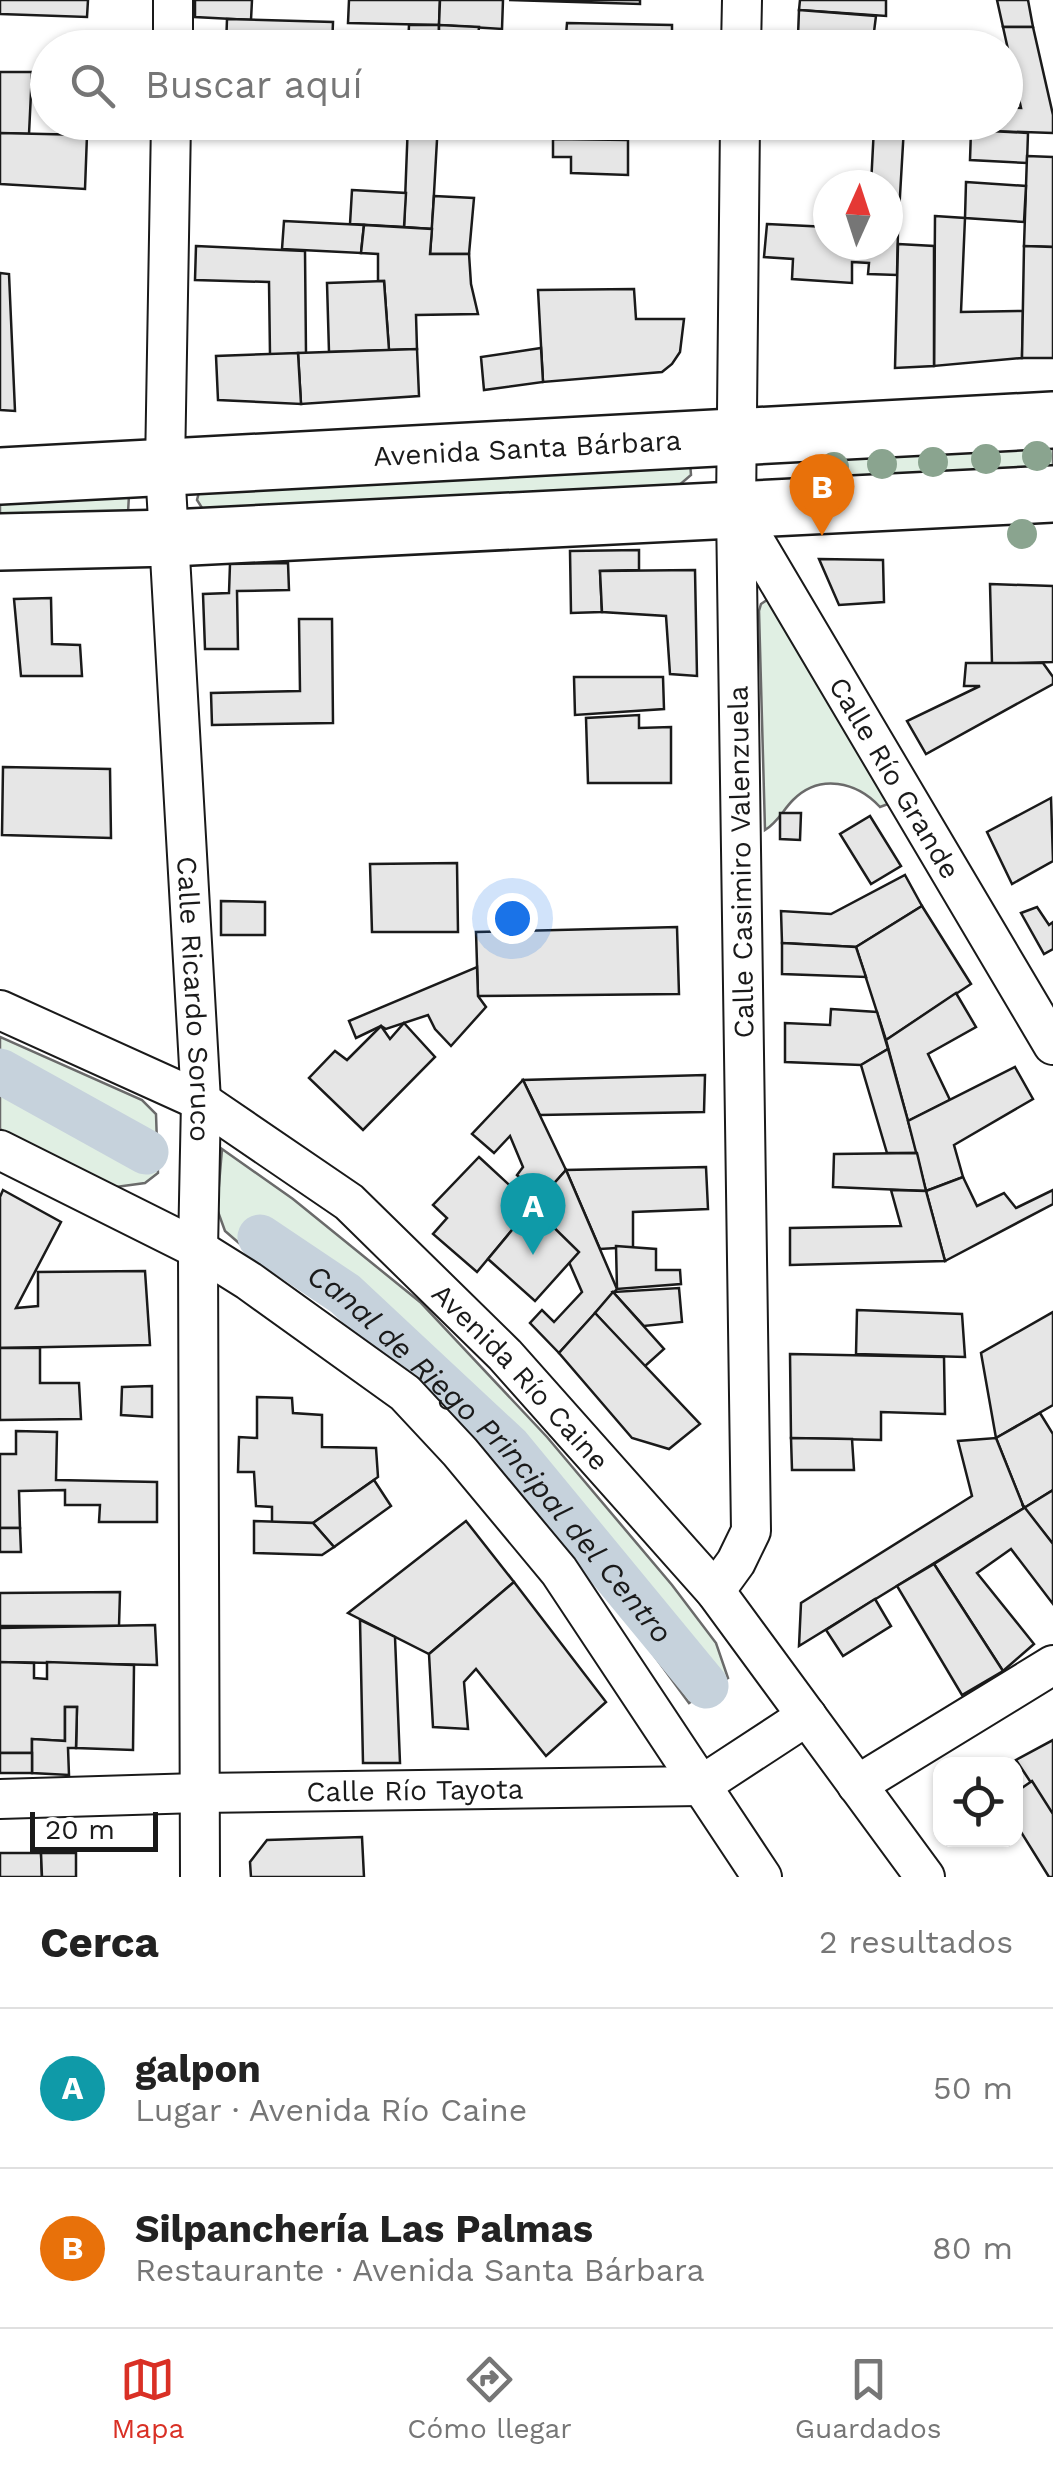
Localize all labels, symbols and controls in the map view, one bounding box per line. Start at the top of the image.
search box [30,30,1023,140]
icon: search [65,58,120,113]
text: Buscar aquí [145,63,363,107]
north arrow [813,170,903,260]
street label: Avenida Santa Bárbara [372,423,682,473]
pin: B [790,454,854,536]
street label: Calle Río Grande [822,671,967,885]
street label: Calle Casimiro Valenzuela [721,685,761,1039]
street label: Calle Ricardo Soruco [171,855,218,1142]
your location [487,893,538,944]
pin: A [500,1172,566,1255]
water label: Canal de Riego Principal del Centro [301,1257,680,1650]
street label: Avenida Río Caine [425,1277,616,1477]
map controls [933,1757,1023,1847]
button: locate [933,1757,1023,1847]
street label: Calle Río Tayota [306,1772,524,1808]
scale bar [30,1807,158,1852]
text: 20 m [45,1813,115,1846]
text: Cerca [40,1918,159,1967]
text: 2 resultados [819,1923,1013,1961]
text: galpon [135,2047,261,2091]
text: A [62,2069,83,2107]
text: 50 m [933,2069,1013,2107]
text: Lugar · Avenida Río Caine [135,2091,527,2129]
text: Silpanchería Las Palmas [135,2207,593,2251]
text: B [62,2229,83,2267]
text: 80 m [932,2229,1013,2267]
text: Restaurante · Avenida Santa Bárbara [135,2251,705,2289]
tab: Mapa [111,2352,184,2445]
tab: Cómo llegar [407,2352,572,2445]
tab: Guardados [795,2352,942,2445]

